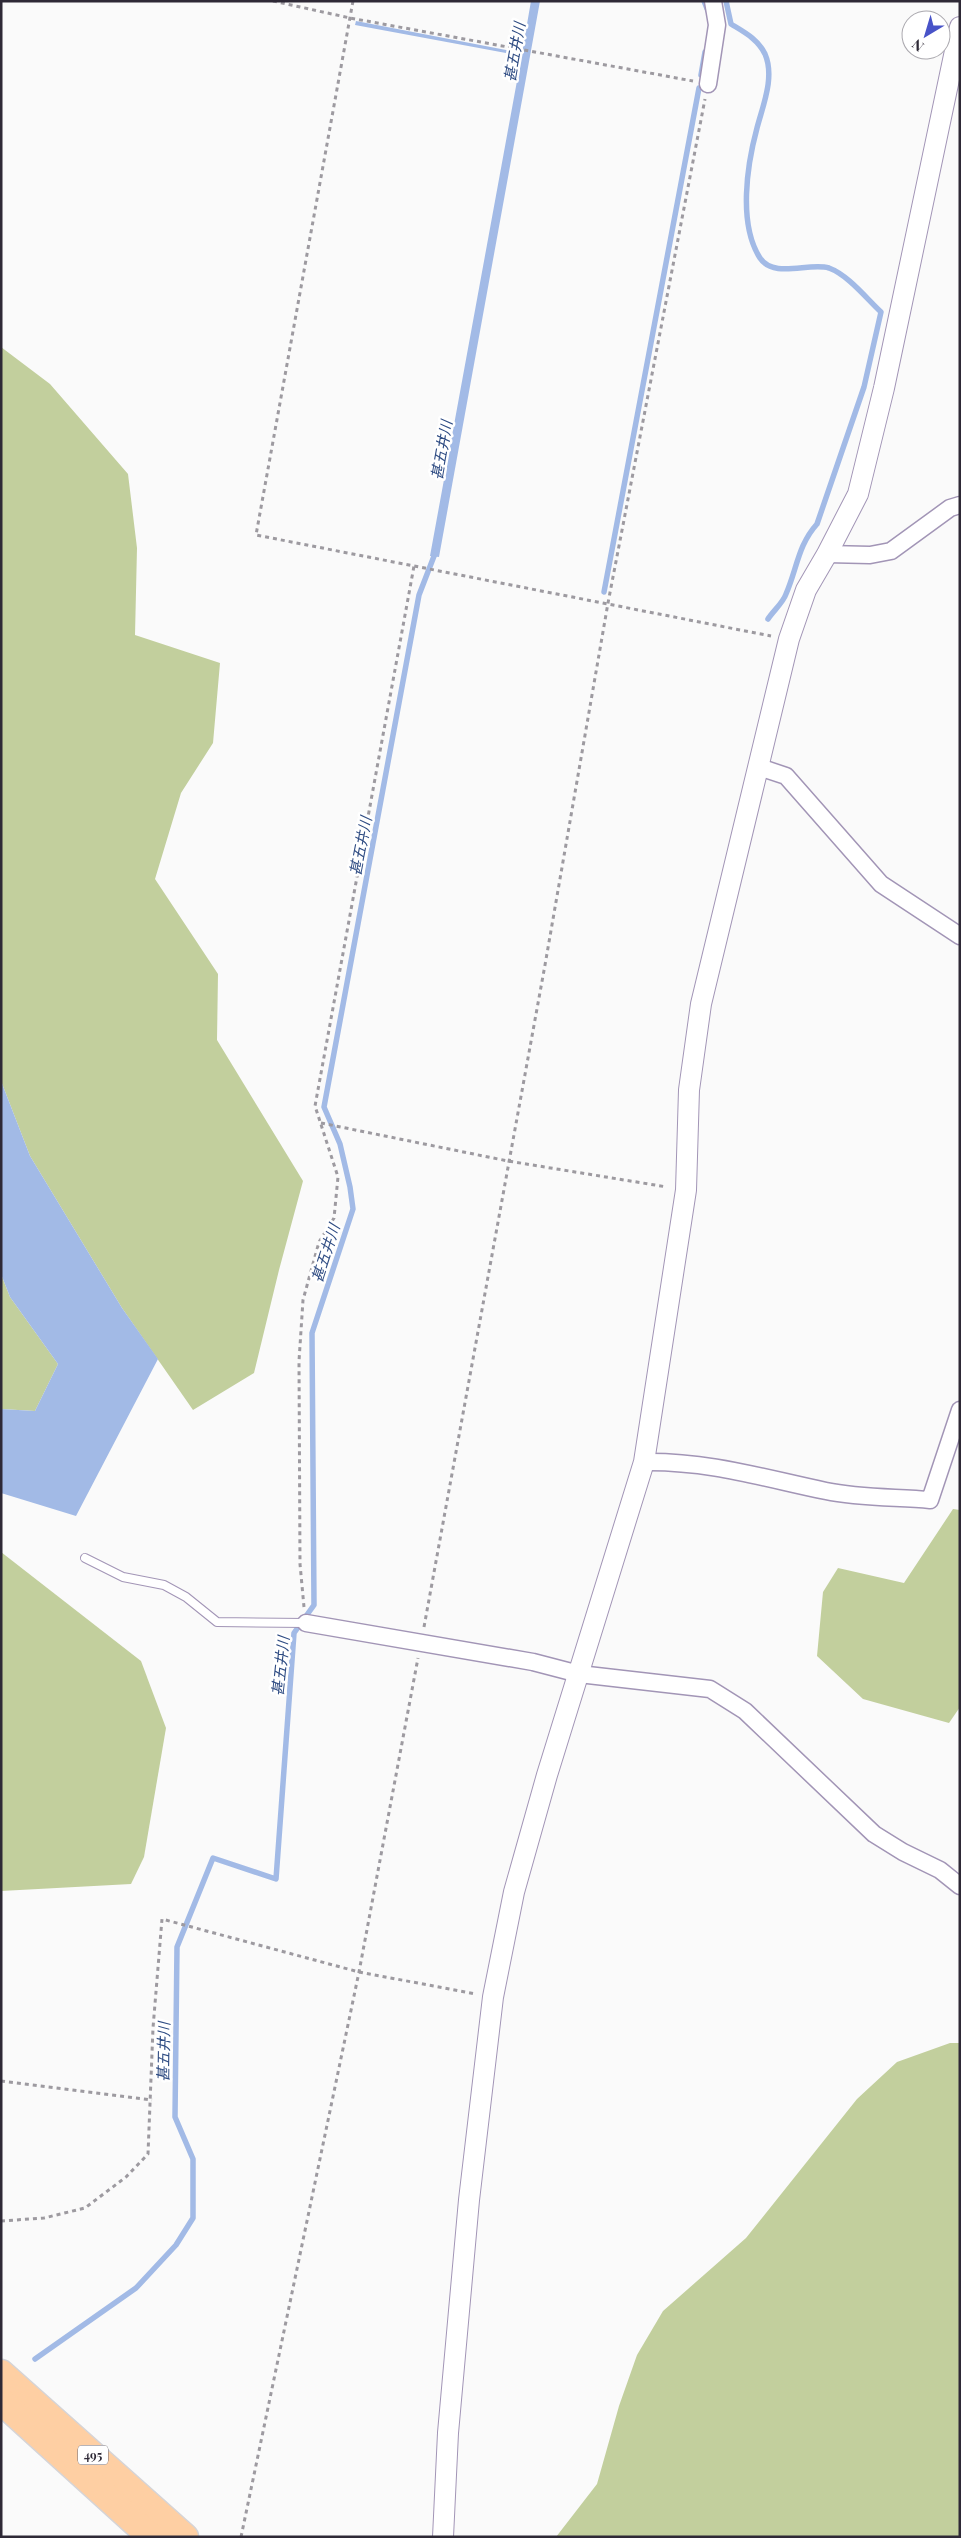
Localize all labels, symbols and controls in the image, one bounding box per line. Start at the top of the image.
north arrow [901,10,951,60]
water label: 甚五井川 [499,19,529,83]
text: N [908,35,928,56]
water label: 甚五井川 [426,417,456,481]
water label: 甚五井川 [344,813,376,877]
water label: 甚五井川 [306,1219,344,1285]
water label: 甚五井川 [267,1633,293,1697]
water label: 甚五井川 [152,2020,174,2082]
road number: 495 [78,2446,108,2464]

